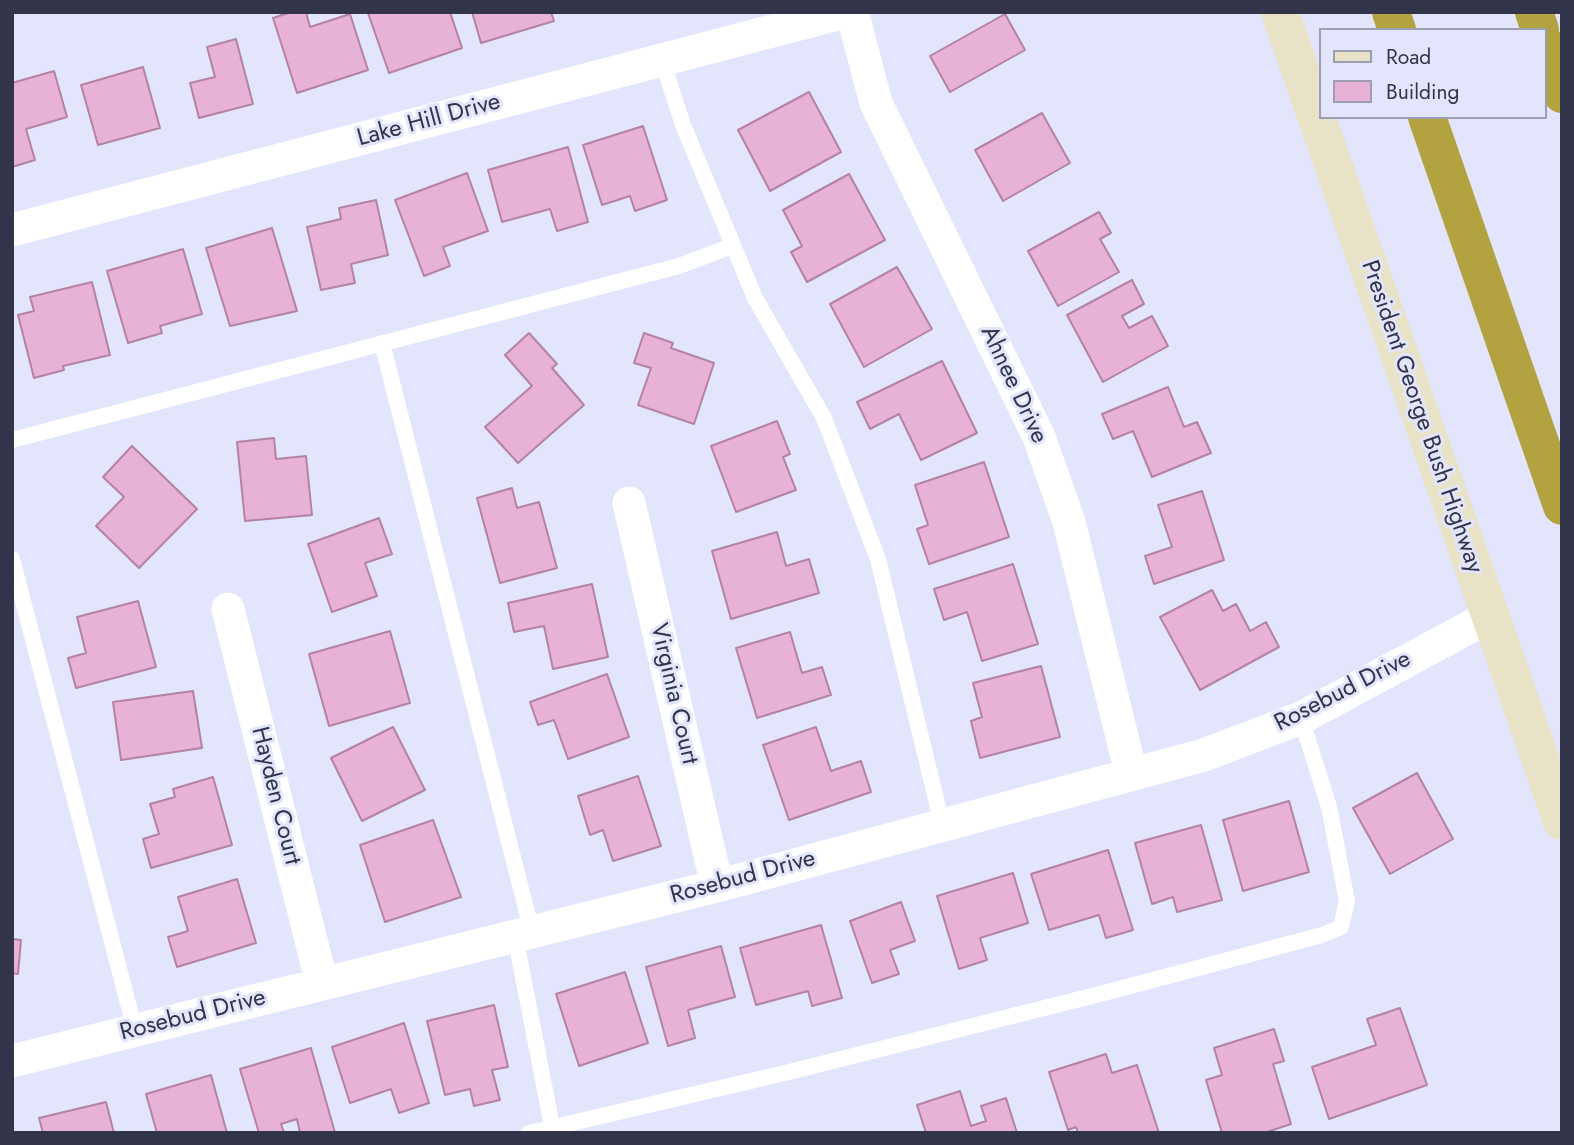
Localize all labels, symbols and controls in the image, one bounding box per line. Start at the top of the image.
legend [1318,28,1546,119]
text: Road [1386,42,1431,72]
text: Building [1386,77,1459,107]
street label: Lake Hill Drive [354,88,504,154]
street label: President George Bush Highway [1354,257,1488,577]
street label: Ahnee Drive [973,322,1053,448]
street label: Virginia Court [643,621,703,767]
street label: Rosebud Drive [1270,645,1416,739]
street label: Hayden Court [244,724,306,868]
street label: Rosebud Drive [667,845,819,911]
street label: Rosebud Drive [117,984,269,1048]

